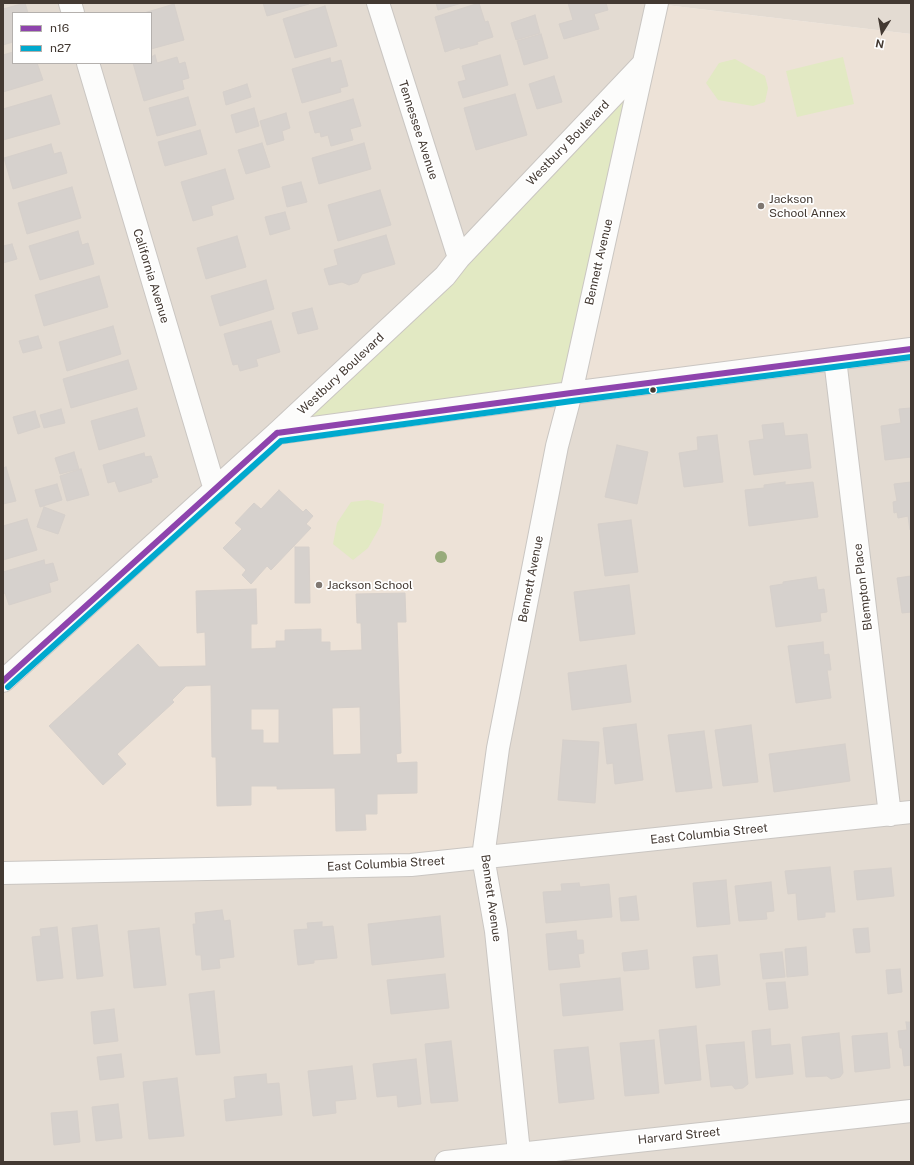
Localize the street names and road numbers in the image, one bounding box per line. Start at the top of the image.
street label: Tennessee Avenue [395,79,441,181]
street label: Westbury Boulevard [524,97,612,189]
street label: Bennett Avenue [582,217,616,307]
street label: California Avenue [130,227,172,325]
street label: Westbury Boulevard [295,330,387,418]
street label: Bennett Avenue [516,534,546,624]
street label: Blempton Place [851,543,875,631]
street label: East Columbia Street [650,821,768,847]
street label: Bennett Avenue [478,853,504,943]
street label: East Columbia Street [327,854,445,874]
street label: Harvard Street [637,1125,721,1147]

